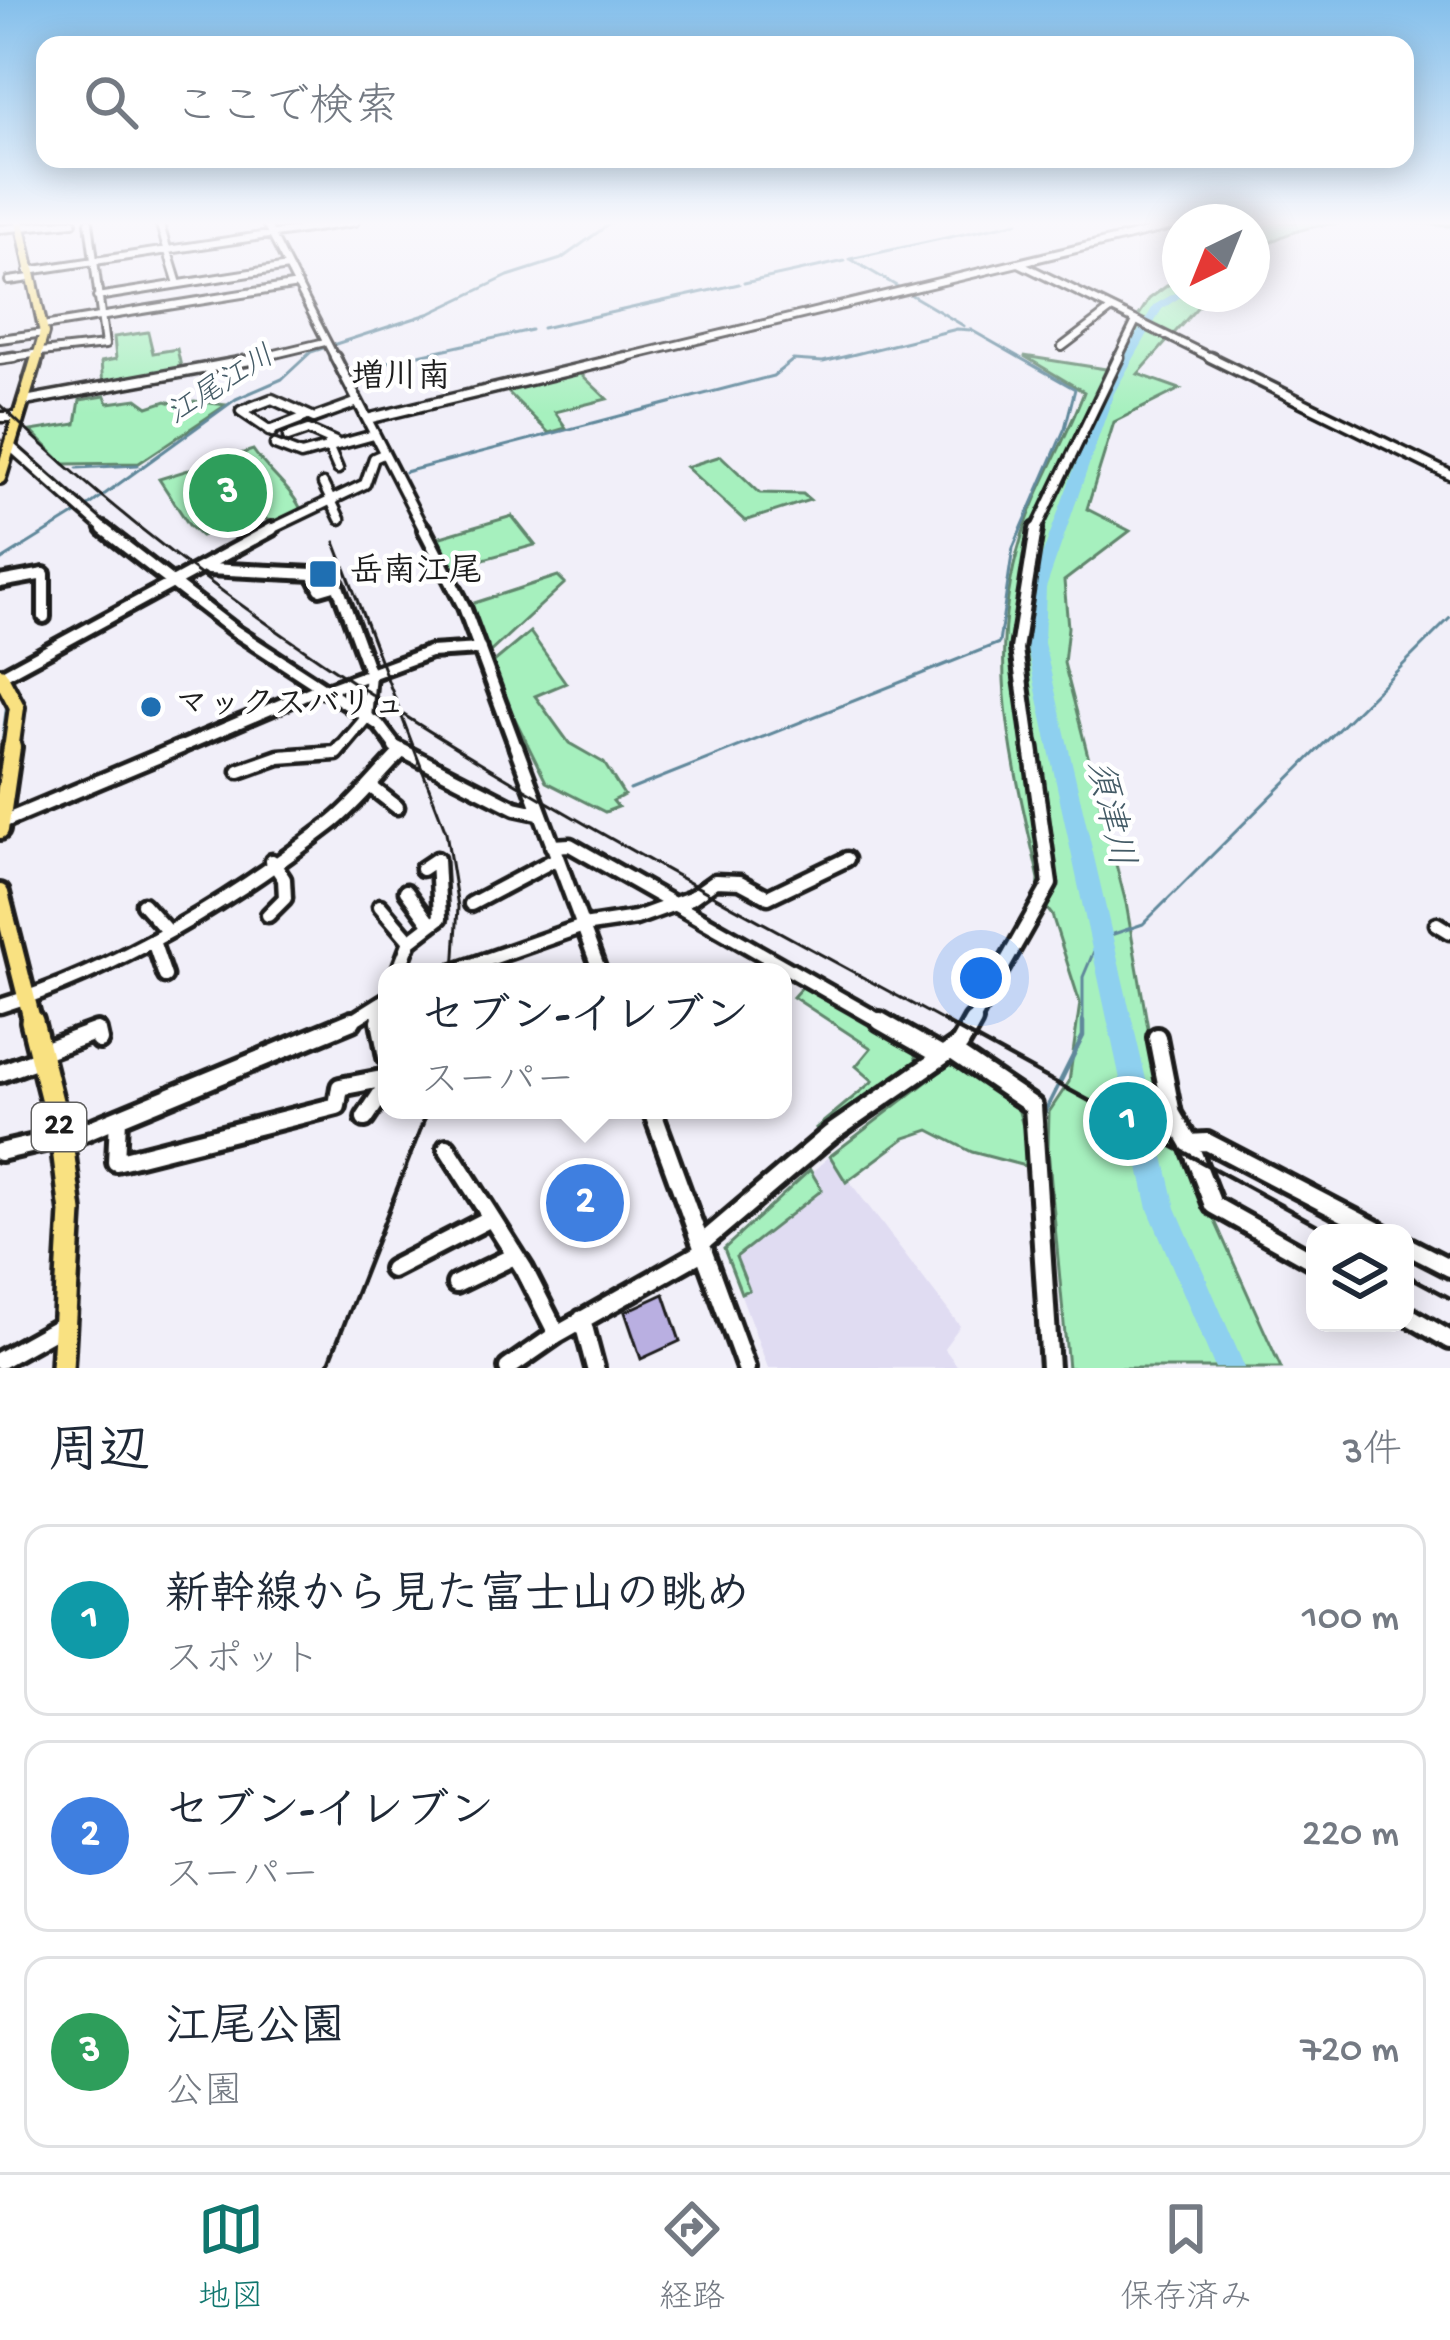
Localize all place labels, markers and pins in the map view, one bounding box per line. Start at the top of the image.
pin: 3 [189,448,267,538]
place label: 岳南江尾 [350,552,482,593]
marker: 岳南江尾 [307,558,339,590]
place label: マックスバリュ [175,688,406,726]
marker: マックスバリュ [138,694,164,720]
pin: 1 [1089,1076,1167,1166]
pin: 2 [546,1158,624,1248]

